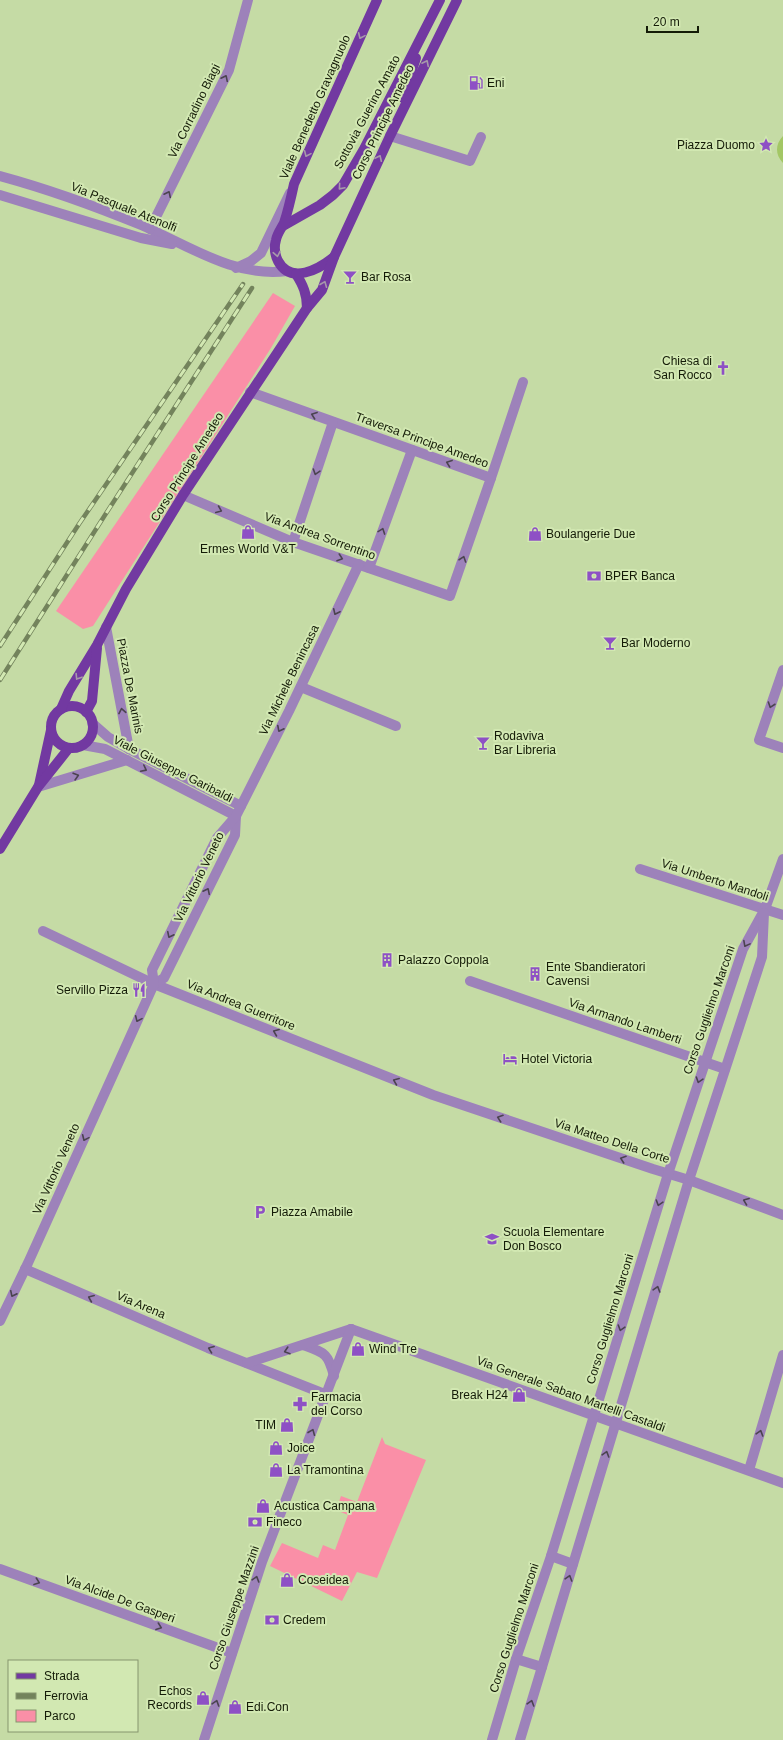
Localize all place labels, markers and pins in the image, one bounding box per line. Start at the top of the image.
fuel station icon: Eni [468,75,484,91]
place label: Eni [487,76,504,90]
place icon: Piazza Duomo [758,137,774,153]
place label: Piazza Duomo [677,138,755,152]
bar icon: Bar Rosa [342,269,358,285]
place label: Bar Rosa [361,270,411,284]
place label: Chiesa di San Rocco [653,354,712,382]
church icon: Chiesa di San Rocco [715,360,731,376]
shop icon: Ermes World V&T [240,524,256,540]
shop icon: Boulangerie Due [527,526,543,542]
place label: Boulangerie Due [546,527,636,541]
place label: Ermes World V&T [200,542,297,556]
bank icon: BPER Banca [586,568,602,584]
place label: BPER Banca [605,569,675,583]
bar icon: Bar Moderno [602,635,618,651]
place label: Bar Moderno [621,636,691,650]
place label: Rodaviva Bar Libreria [494,729,556,757]
bar icon: Rodaviva Bar Libreria [475,735,491,751]
building icon: Palazzo Coppola [379,952,395,968]
place label: Palazzo Coppola [398,953,489,967]
place label: Ente Sbandieratori Cavensi [546,960,645,988]
building icon: Ente Sbandieratori Cavensi [527,966,543,982]
restaurant icon: Servillo Pizza [131,982,147,998]
place label: Servillo Pizza [56,983,128,997]
hotel icon: Hotel Victoria [502,1051,518,1067]
place label: Hotel Victoria [521,1052,592,1066]
parking icon: Piazza Amabile [252,1204,268,1220]
place label: Piazza Amabile [271,1205,353,1219]
place label: Scuola Elementare Don Bosco [503,1225,605,1253]
school or university icon: Scuola Elementare Don Bosco [484,1231,500,1247]
shop icon: Wind Tre [350,1341,366,1357]
place label: Wind Tre [369,1342,417,1356]
shop icon: Break H24 [511,1387,527,1403]
place label: Break H24 [451,1388,508,1402]
place label: Farmacia del Corso [311,1390,363,1418]
pharmacy icon: Farmacia del Corso [292,1396,308,1412]
shop icon: TIM [279,1417,295,1433]
place label: TIM [255,1418,276,1432]
shop icon: Joice [268,1440,284,1456]
place label: Joice [287,1441,315,1455]
shop icon: La Tramontina [268,1462,284,1478]
place label: La Tramontina [287,1463,364,1477]
shop icon: Acustica Campana [255,1498,271,1514]
place label: Acustica Campana [274,1499,375,1513]
bank icon: Fineco [247,1514,263,1530]
place label: Fineco [266,1515,302,1529]
shop icon: Coseidea [279,1572,295,1588]
place label: Coseidea [298,1573,349,1587]
bank icon: Credem [264,1612,280,1628]
place label: Credem [283,1613,326,1627]
place label: Echos Records [147,1684,192,1712]
shop icon: Echos Records [195,1690,211,1706]
shop icon: Edi.Con [227,1699,243,1715]
place label: Edi.Con [246,1700,289,1714]

